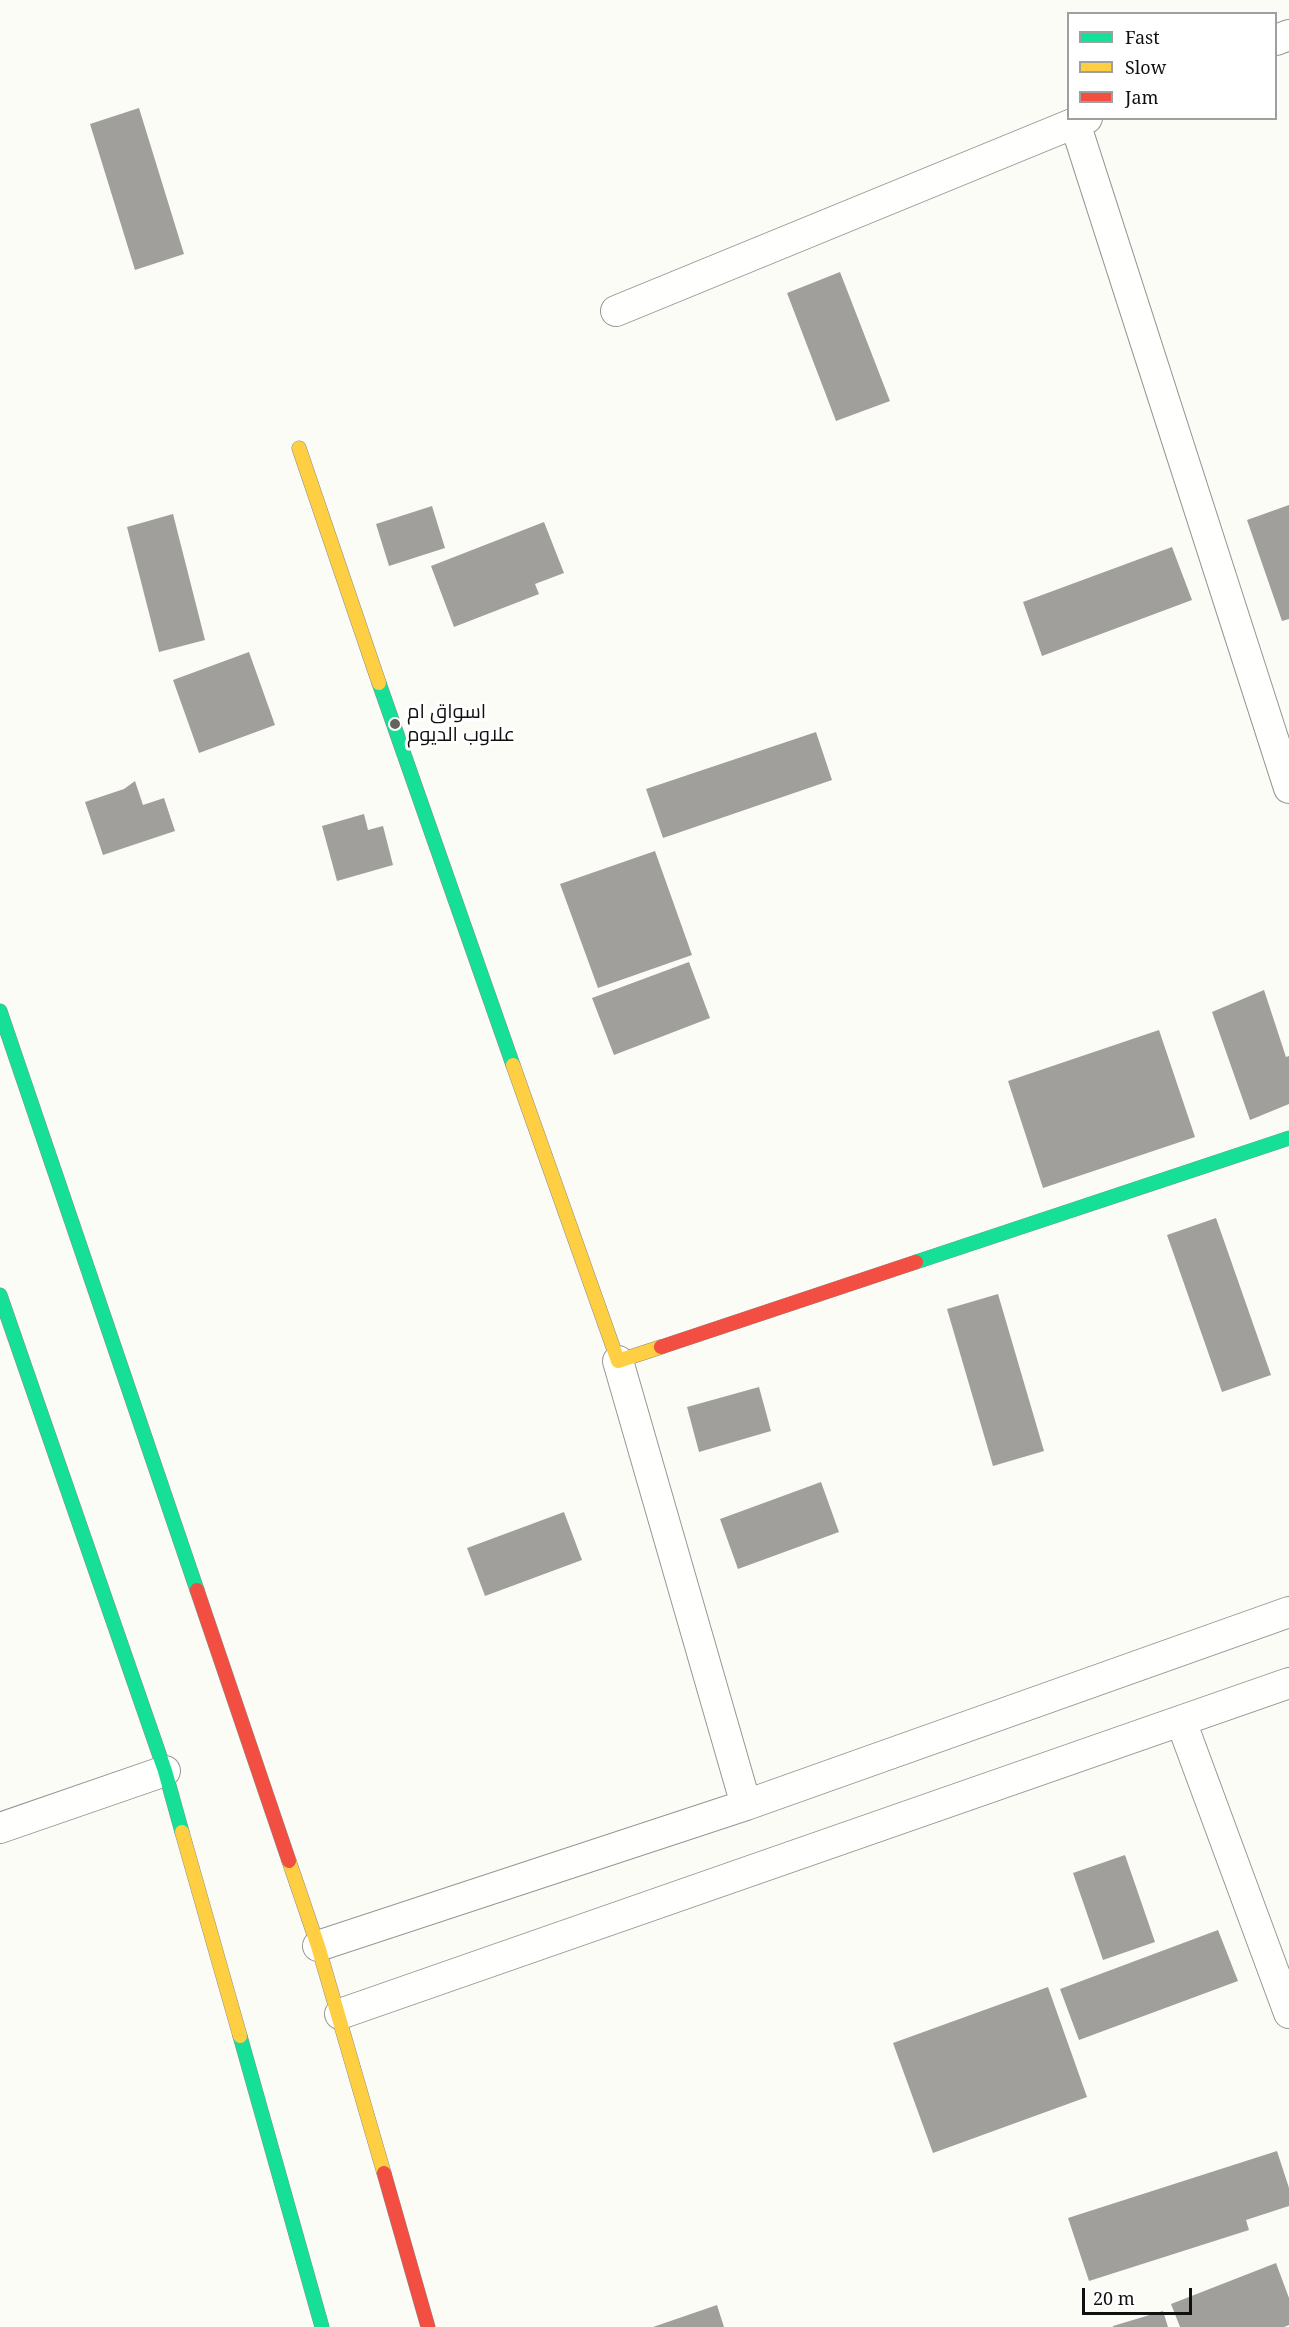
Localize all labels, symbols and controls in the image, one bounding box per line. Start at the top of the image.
legend [1067,12,1277,120]
text: Fast [1125,25,1160,49]
text: Slow [1125,55,1166,79]
text: Jam [1125,85,1159,109]
place label: اسواق ام علاوب الديوم [407,700,515,747]
marker: اسواق ام علاوب الديوم [388,717,402,731]
scale bar [1085,2276,1194,2314]
text: 20 m [1093,2286,1135,2310]

